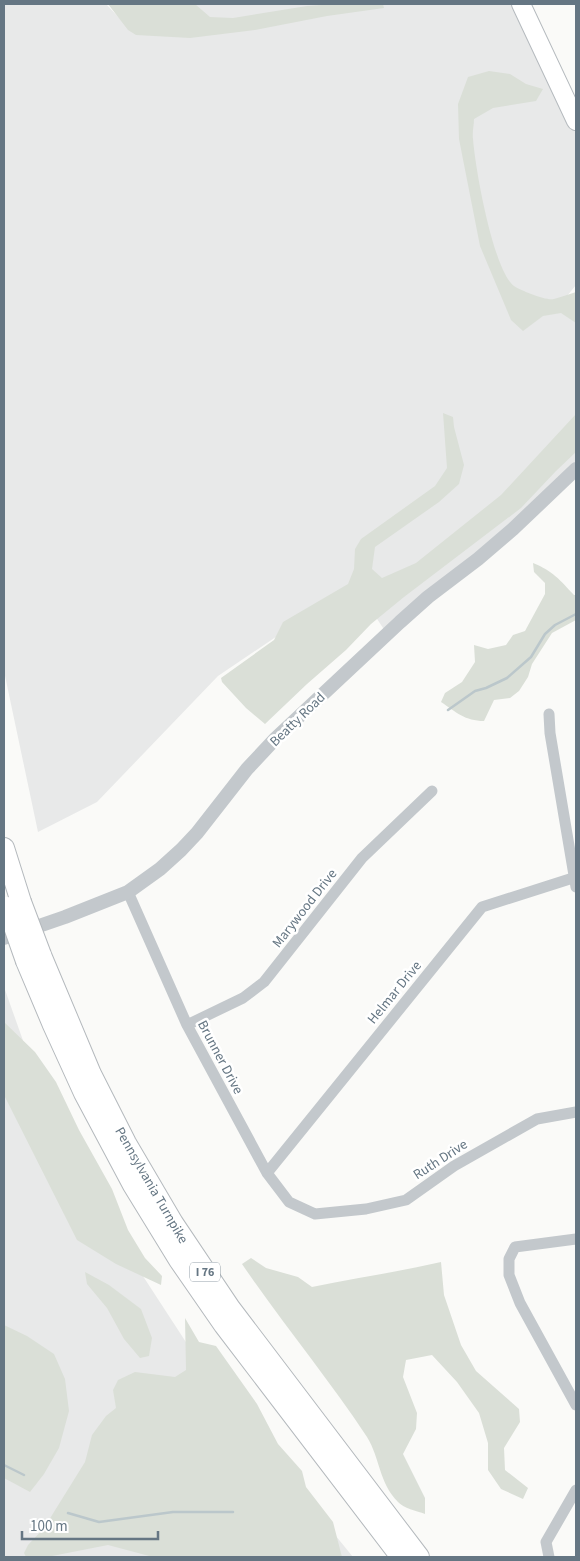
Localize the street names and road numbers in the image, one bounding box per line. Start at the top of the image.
street label: Beatty Road [265,688,330,751]
street label: Marywood Drive [268,865,342,952]
street label: Helmar Drive [363,957,427,1029]
street label: Brunner Drive [192,1017,248,1098]
street label: Pennsylvania Turnpike [109,1123,193,1248]
street label: Ruth Drive [409,1135,472,1185]
road number: I 76 [190,1262,220,1282]

